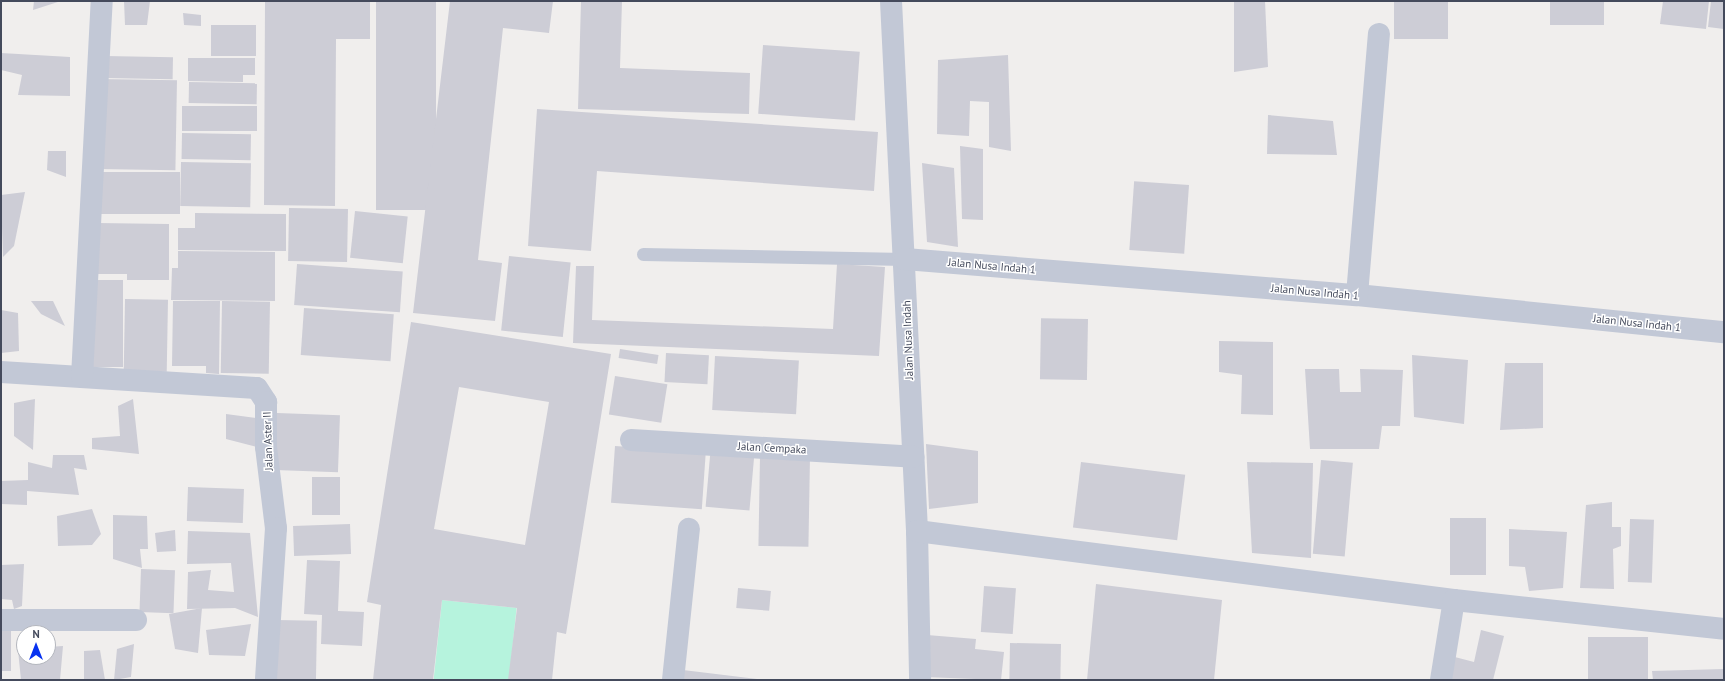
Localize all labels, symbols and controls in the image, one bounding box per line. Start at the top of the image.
street label: Jalan Nusa Indah 1 [948,256,1036,276]
street label: Jalan Nusa Indah 1 [1271,282,1359,302]
street label: Jalan Nusa Indah [900,300,916,380]
street label: Jalan Nusa Indah 1 [1592,312,1682,334]
street label: Jalan Aster II [260,411,276,471]
street label: Jalan Cempaka [737,440,807,456]
north arrow [16,625,56,665]
text: N [32,627,40,641]

